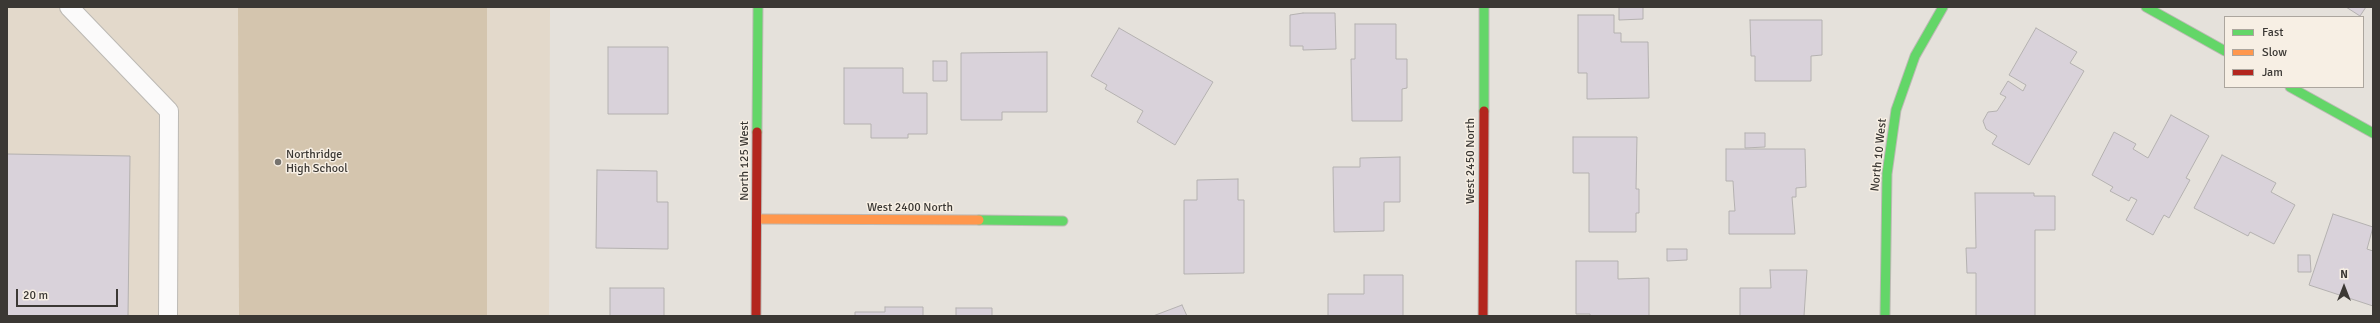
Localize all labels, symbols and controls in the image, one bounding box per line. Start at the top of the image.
legend [2224,16,2364,88]
text: Fast [2262,25,2283,40]
text: Slow [2262,45,2287,60]
text: Jam [2262,65,2283,80]
street label: West 2450 North [1464,118,1478,204]
street label: North 10 West [1868,118,1890,192]
street label: North 125 West [738,121,752,201]
place label: Northridge High School [286,148,348,176]
marker: Northridge High School [273,157,283,167]
street label: West 2400 North [867,201,953,215]
north arrow [2324,267,2364,307]
text: N [2340,268,2348,281]
scale bar [18,281,120,307]
text: 20 m [23,288,48,303]

